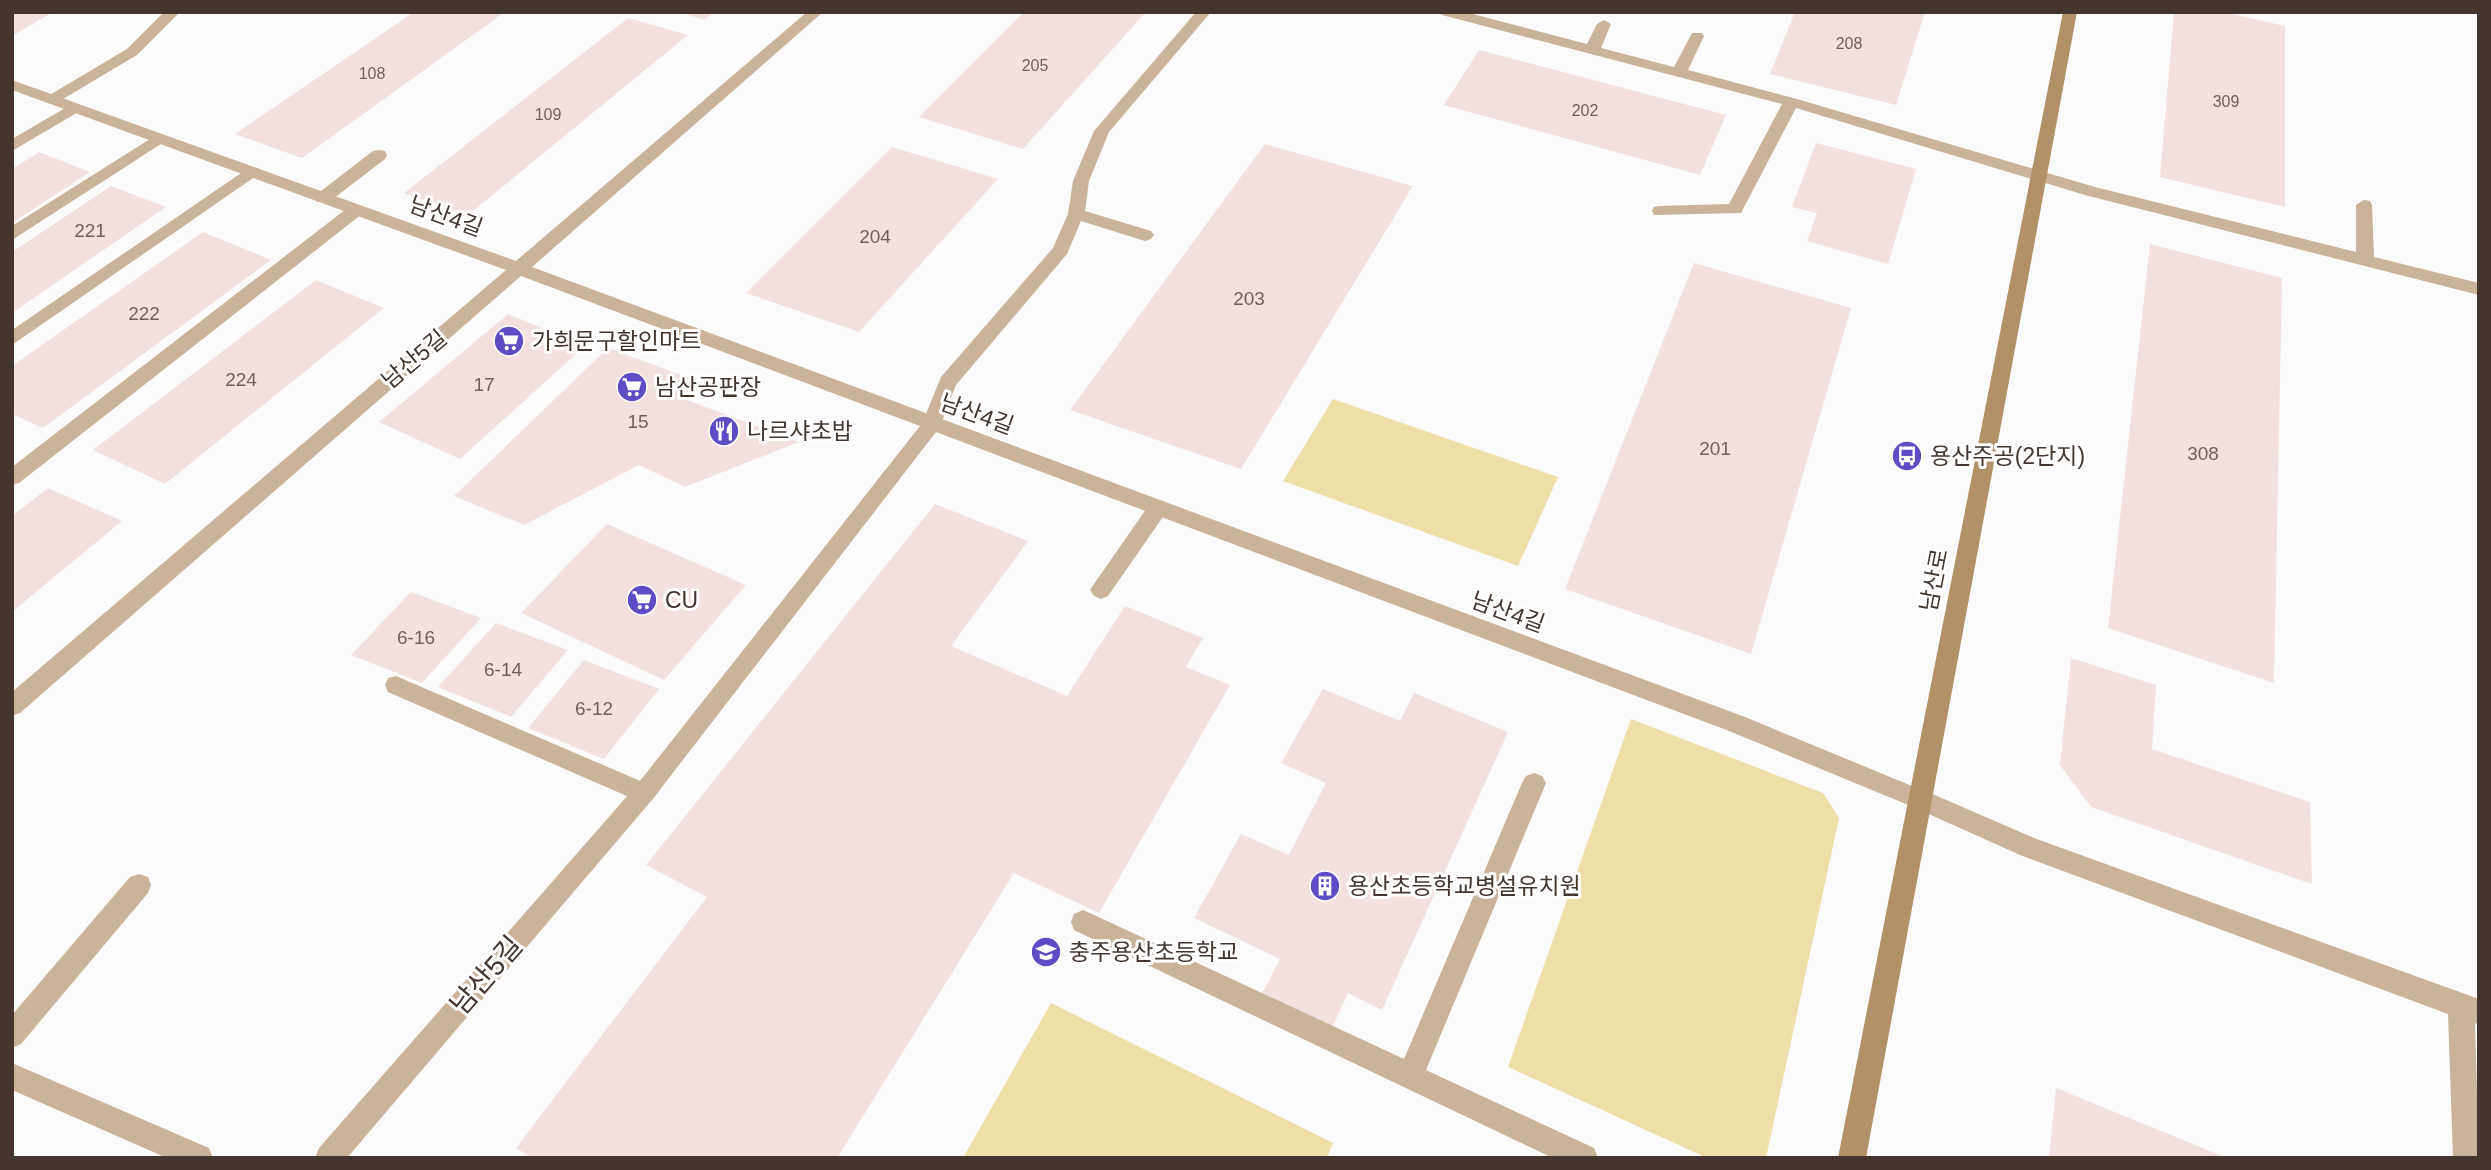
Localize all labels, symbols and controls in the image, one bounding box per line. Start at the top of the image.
house number: 208 [1836,35,1862,52]
house number: 205 [1022,57,1048,74]
house number: 108 [359,65,385,82]
house number: 309 [2213,93,2239,110]
house number: 202 [1572,102,1598,119]
house number: 109 [535,106,561,123]
street label: 남산4길 [406,191,486,241]
house number: 221 [74,220,106,241]
house number: 204 [859,226,891,247]
house number: 203 [1233,288,1265,309]
house number: 222 [128,303,160,324]
supermarket icon: 가희문구할인마트 [492,324,526,358]
street label: 남산5길 [376,325,452,393]
place label: 가희문구할인마트 [532,328,701,354]
house number: 224 [225,369,257,390]
supermarket icon: 남산공판장 [615,370,649,404]
house number: 17 [473,374,495,395]
place label: 남산공판장 [655,374,761,400]
street label: 남산4길 [937,389,1017,439]
house number: 15 [627,411,649,432]
restaurant icon: 나르샤초밥 [707,414,741,448]
place label: 나르샤초밥 [747,418,853,444]
house number: 201 [1699,438,1731,459]
bus stop icon: 용산주공(2단지) [1890,439,1924,473]
place label: 용산주공(2단지) [1930,443,2085,469]
house number: 308 [2187,443,2219,464]
street label: 남산로 [1915,546,1953,614]
supermarket icon: CU [625,583,659,617]
place label: CU [665,587,698,613]
street label: 남산4길 [1468,587,1548,637]
house number: 6-16 [397,627,435,648]
house number: 6-14 [484,659,522,680]
house number: 6-12 [575,698,613,719]
building icon: 용산초등학교병설유치원 [1308,869,1342,903]
place label: 용산초등학교병설유치원 [1348,873,1581,899]
street label: 남산5길 [444,930,529,1021]
school or university icon: 충주용산초등학교 [1029,935,1063,969]
place label: 충주용산초등학교 [1069,939,1238,965]

